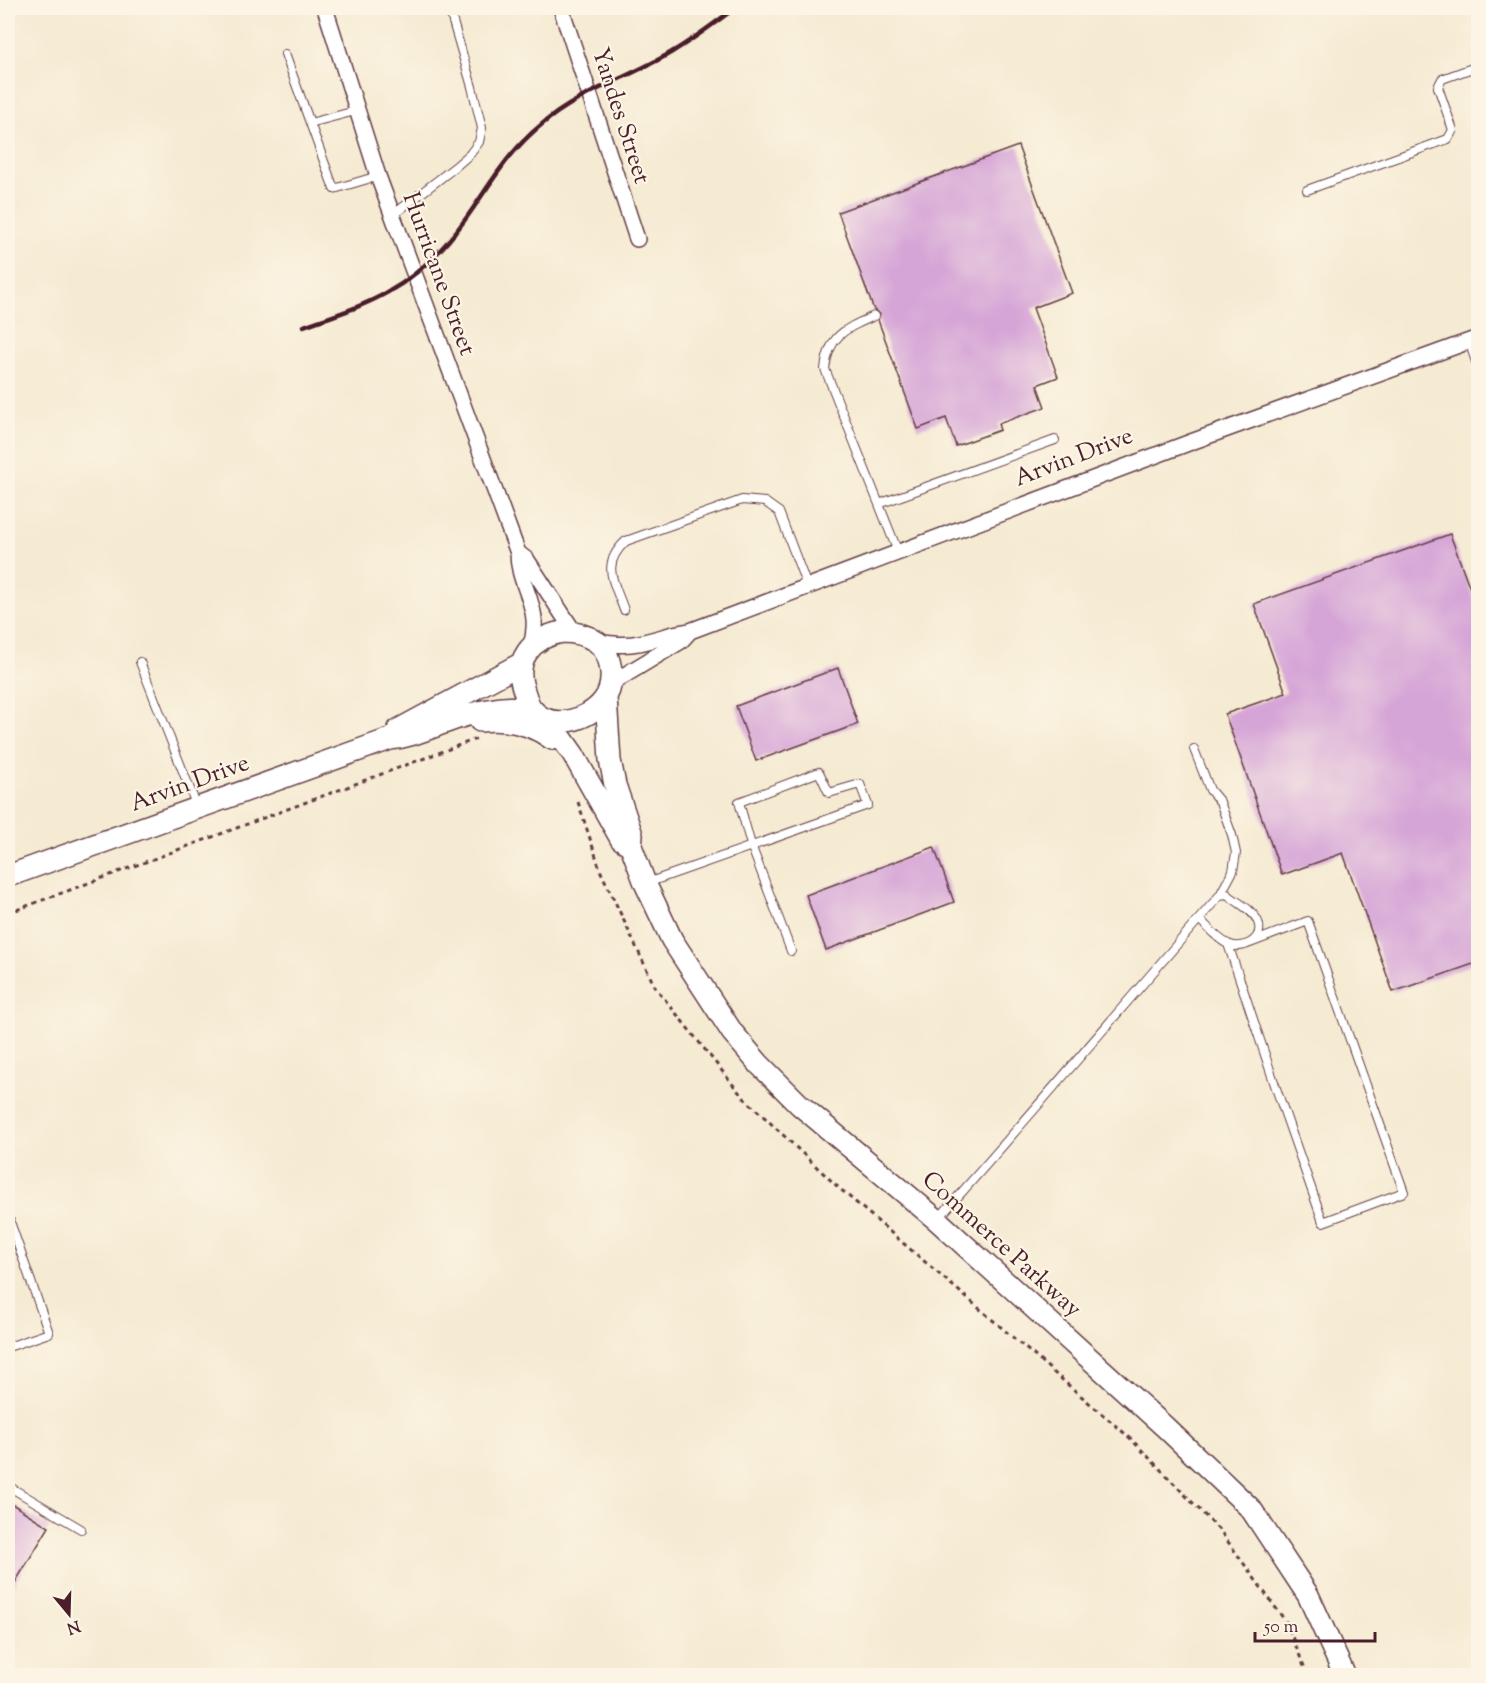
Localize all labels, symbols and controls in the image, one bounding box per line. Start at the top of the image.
street label: Yandes Street [582,43,658,189]
street label: Hurricane Street [393,188,483,360]
street label: Arvin Drive [1010,420,1138,496]
street label: Arvin Drive [126,747,254,821]
street label: Commerce Parkway [914,1164,1088,1326]
north arrow [39,1584,99,1644]
scale bar [1255,1605,1375,1643]
text: N [63,1613,83,1639]
text: 50 m [1263,1615,1299,1641]

